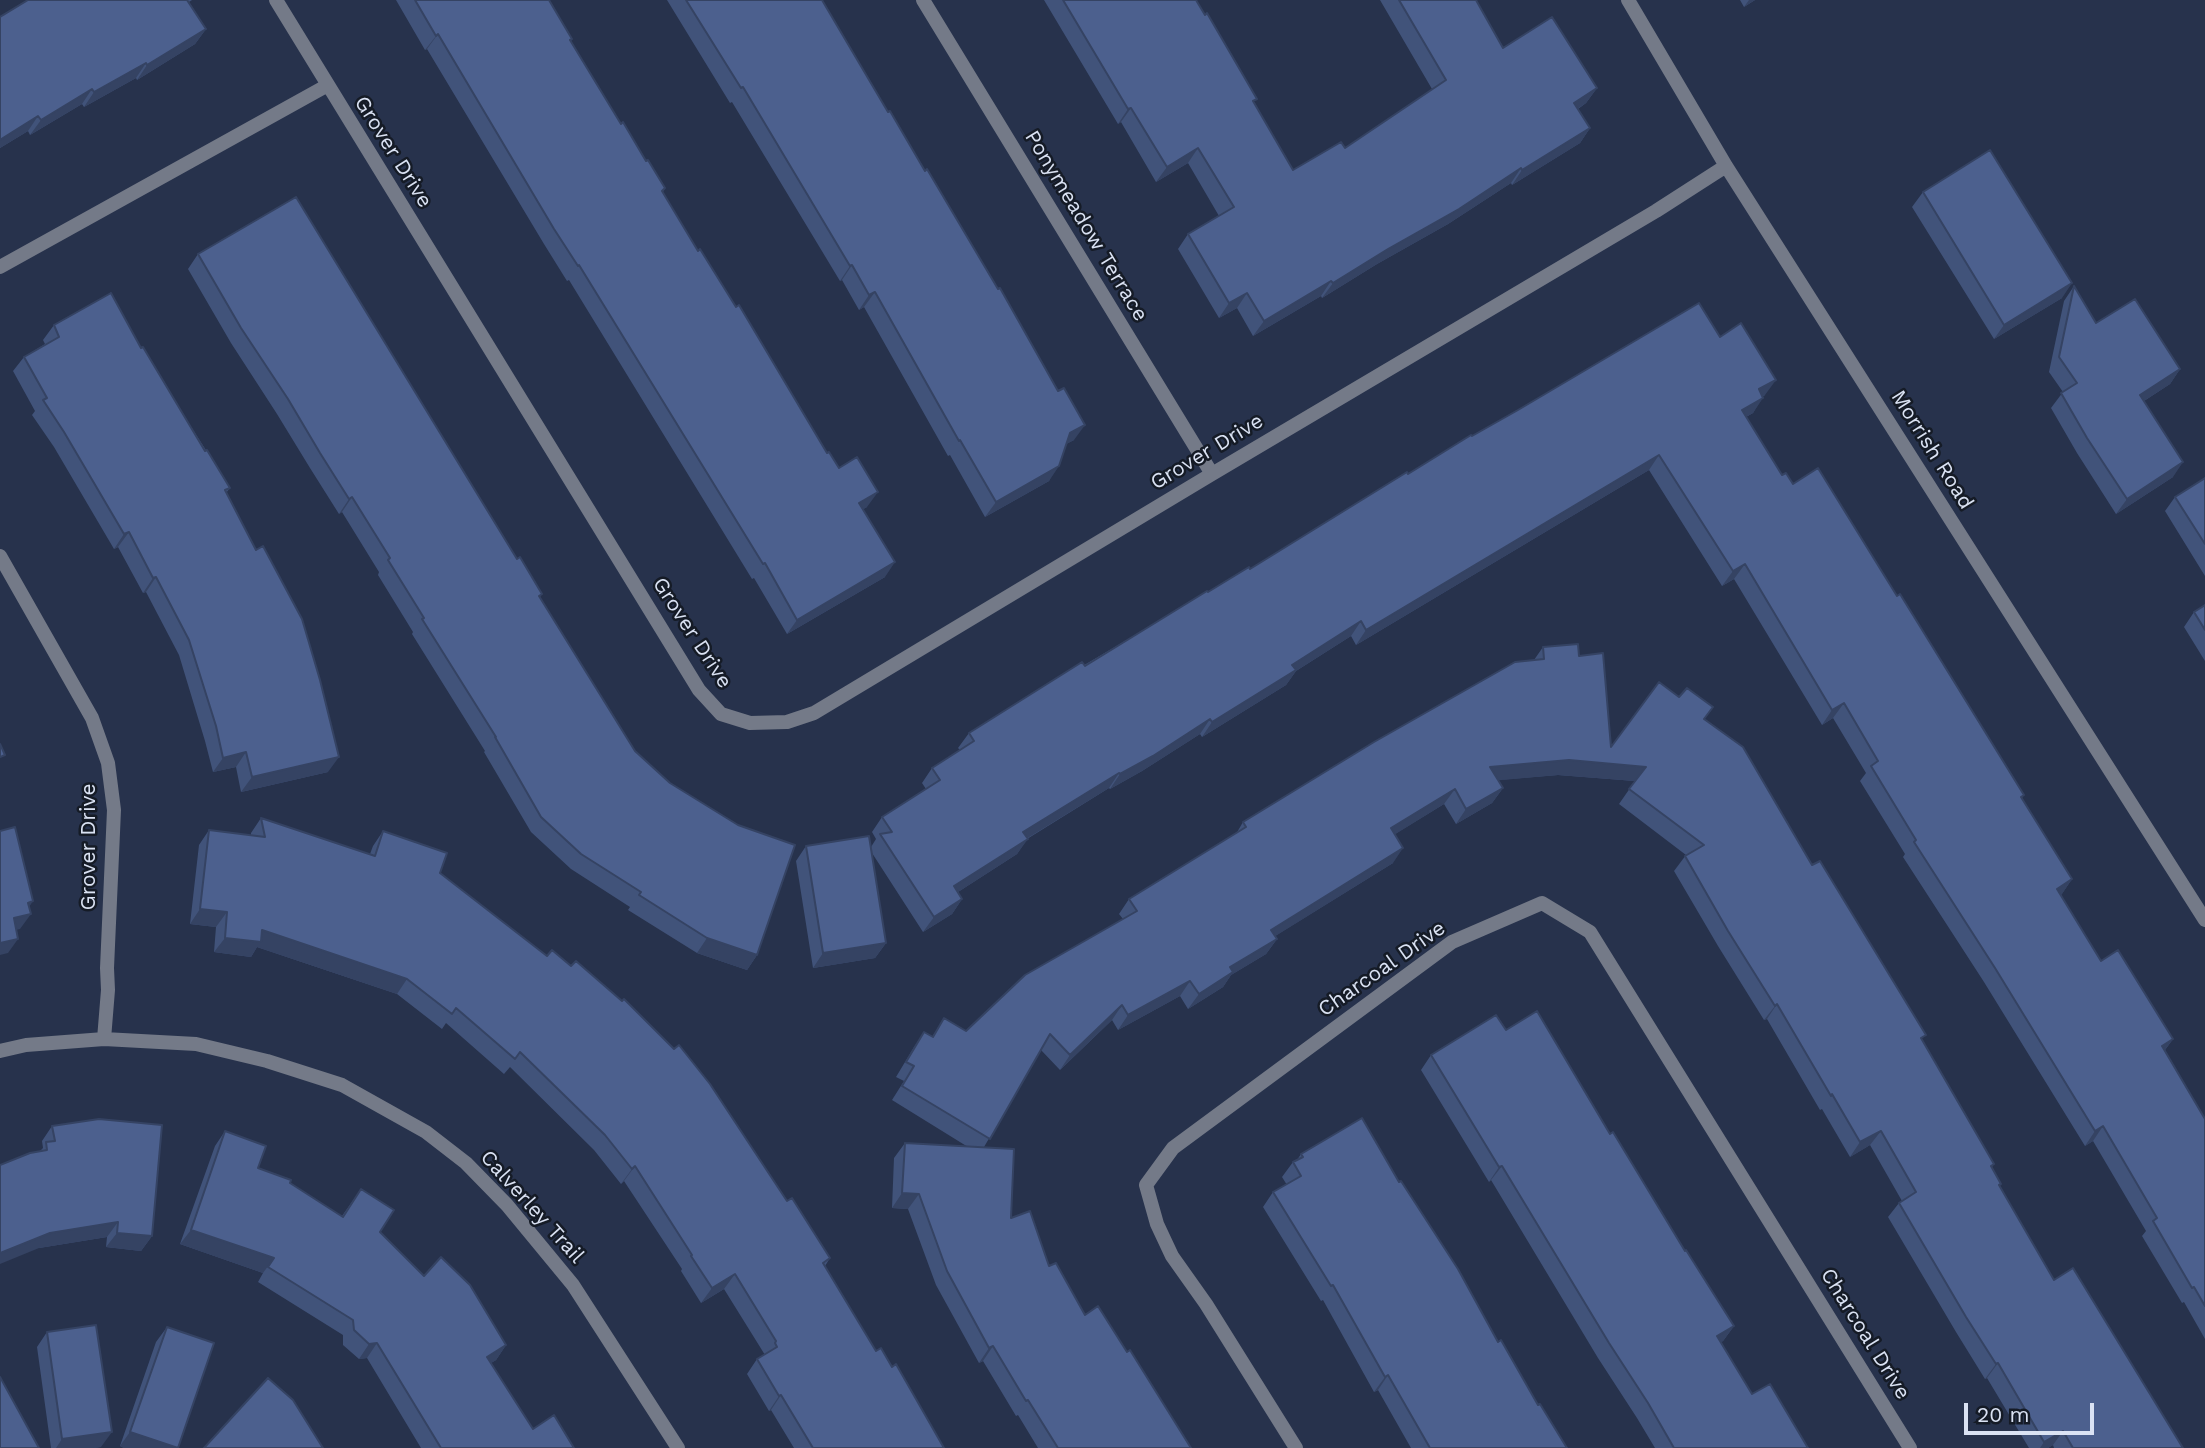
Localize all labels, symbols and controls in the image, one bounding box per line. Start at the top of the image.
street label: Grover Drive [349,91,437,213]
street label: Ponymeadow Terrace [1019,126,1153,326]
street label: Morrish Road [1885,386,1979,514]
street label: Grover Drive [1146,408,1268,496]
street label: Grover Drive [647,573,737,693]
street label: Grover Drive [76,783,102,911]
street label: Charcoal Drive [1314,916,1450,1022]
street label: Calverley Trail [475,1145,589,1269]
street label: Charcoal Drive [1815,1264,1915,1404]
scale bar [1967,1388,2096,1432]
text: 20 m [1977,1402,2029,1427]

